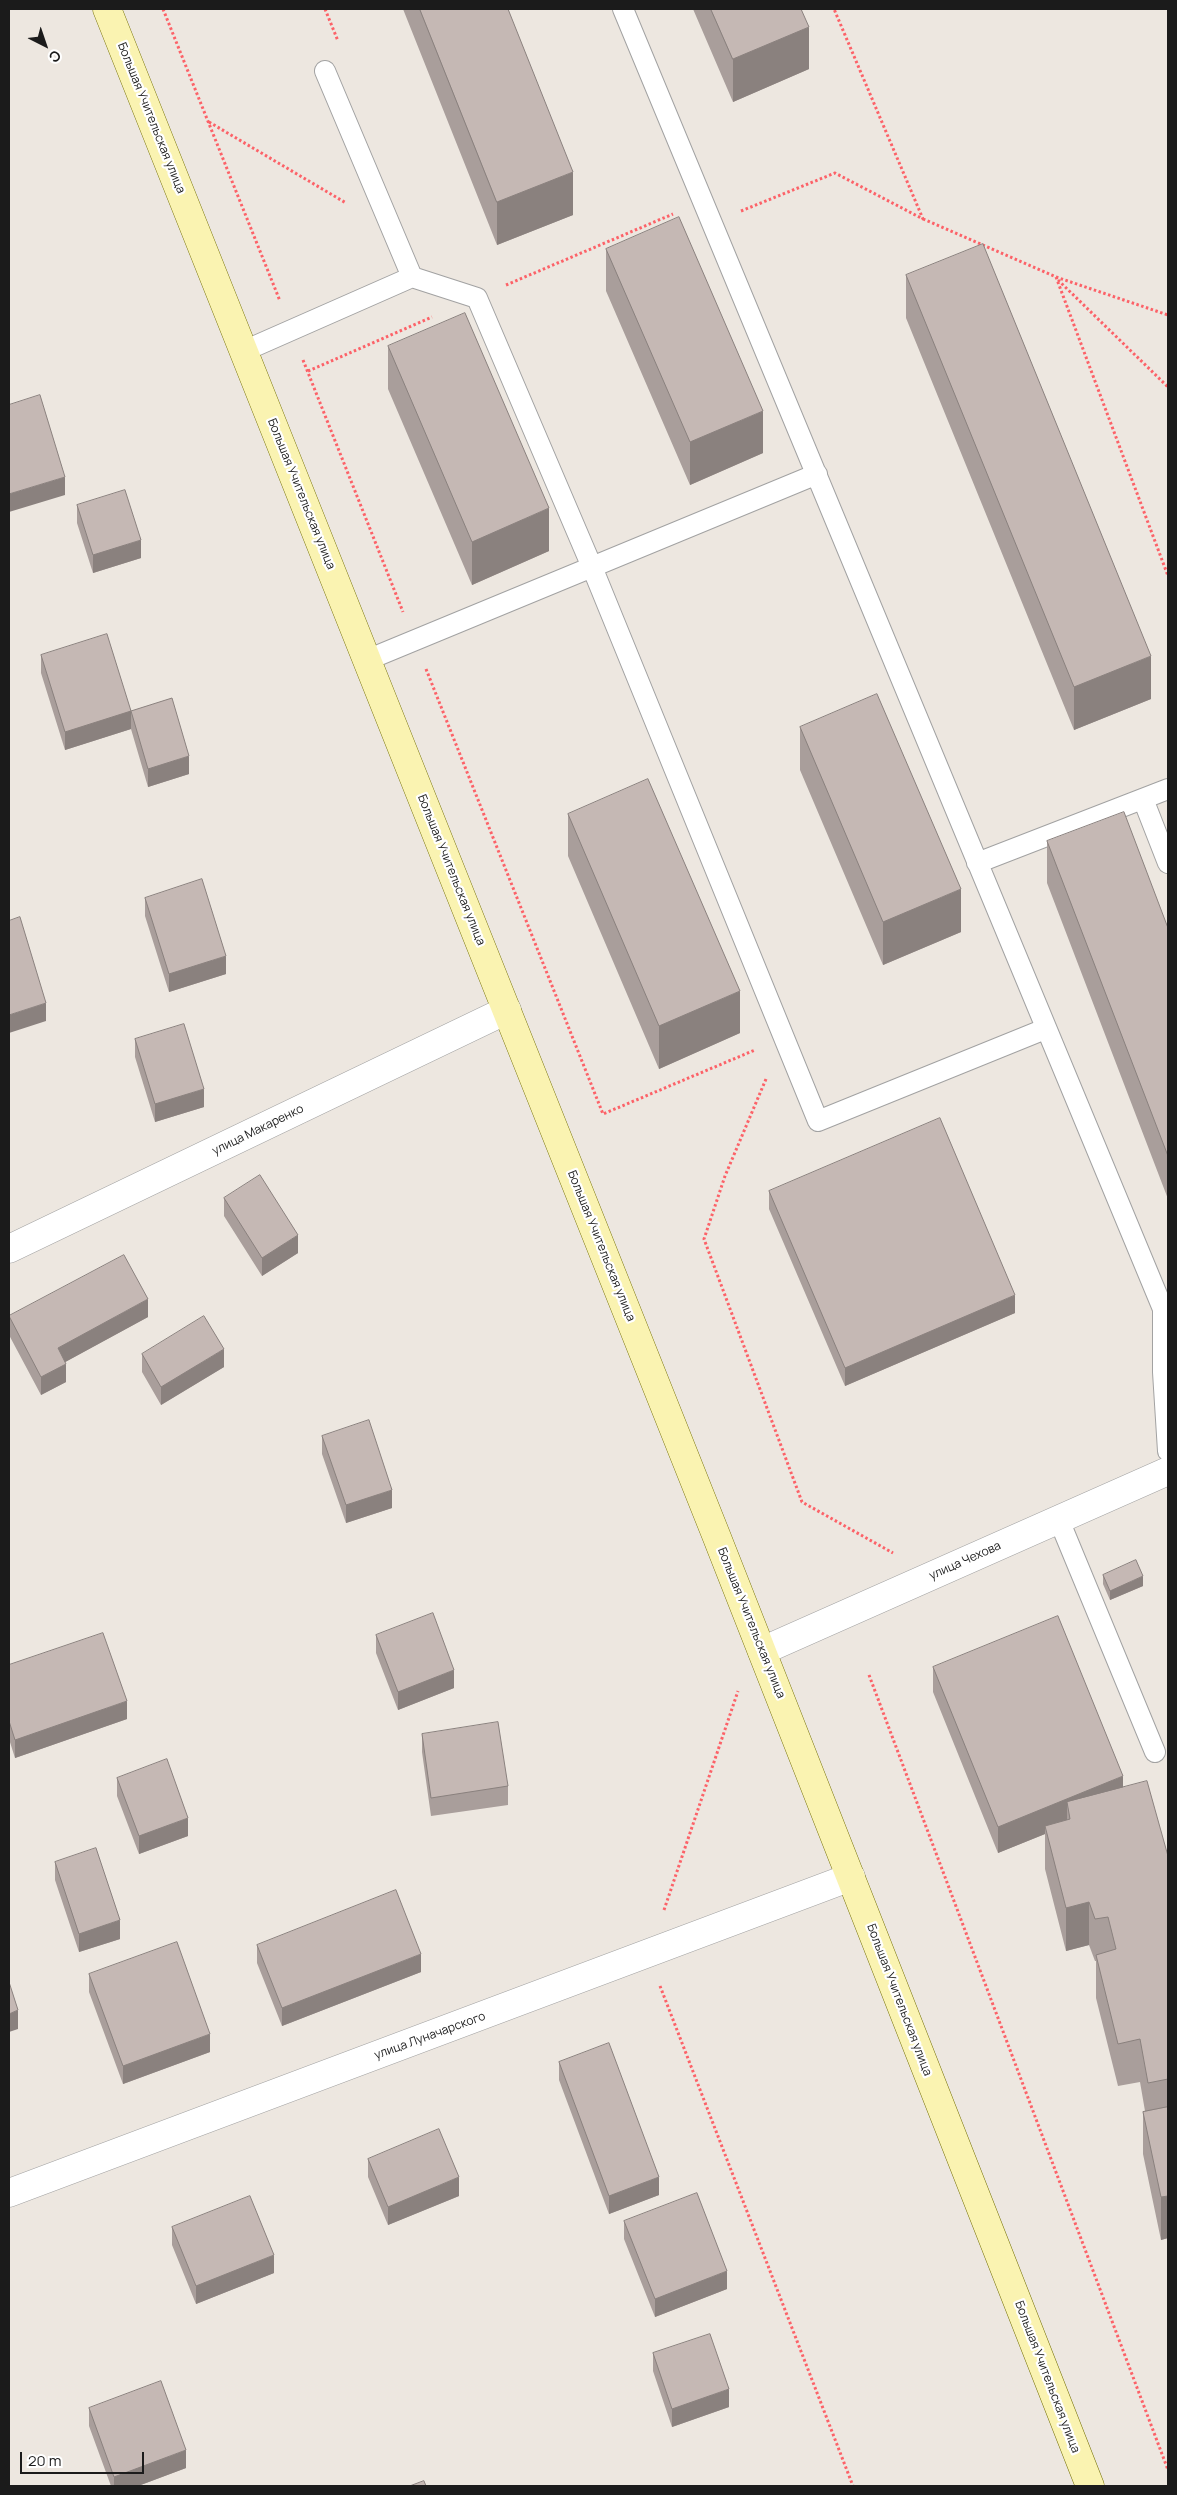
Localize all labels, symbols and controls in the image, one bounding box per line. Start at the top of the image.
north arrow [20,20,70,70]
street label: Большая Учительская улица [114,40,188,196]
text: С [45,46,65,67]
street label: Большая Учительская улица [264,416,338,572]
street label: Большая Учительская улица [414,792,488,948]
street label: улица Макаренко [210,1102,306,1158]
street label: Большая Учительская улица [564,1168,638,1324]
street label: улица Чехова [927,1539,1003,1583]
street label: Большая Учительская улица [714,1545,788,1701]
street label: Большая Учительская улица [863,1922,935,2078]
street label: улица Луначарского [372,2009,488,2063]
street label: Большая Учительская улица [1011,2299,1083,2455]
scale bar [22,2442,146,2474]
text: 20 m [28,2450,61,2471]

